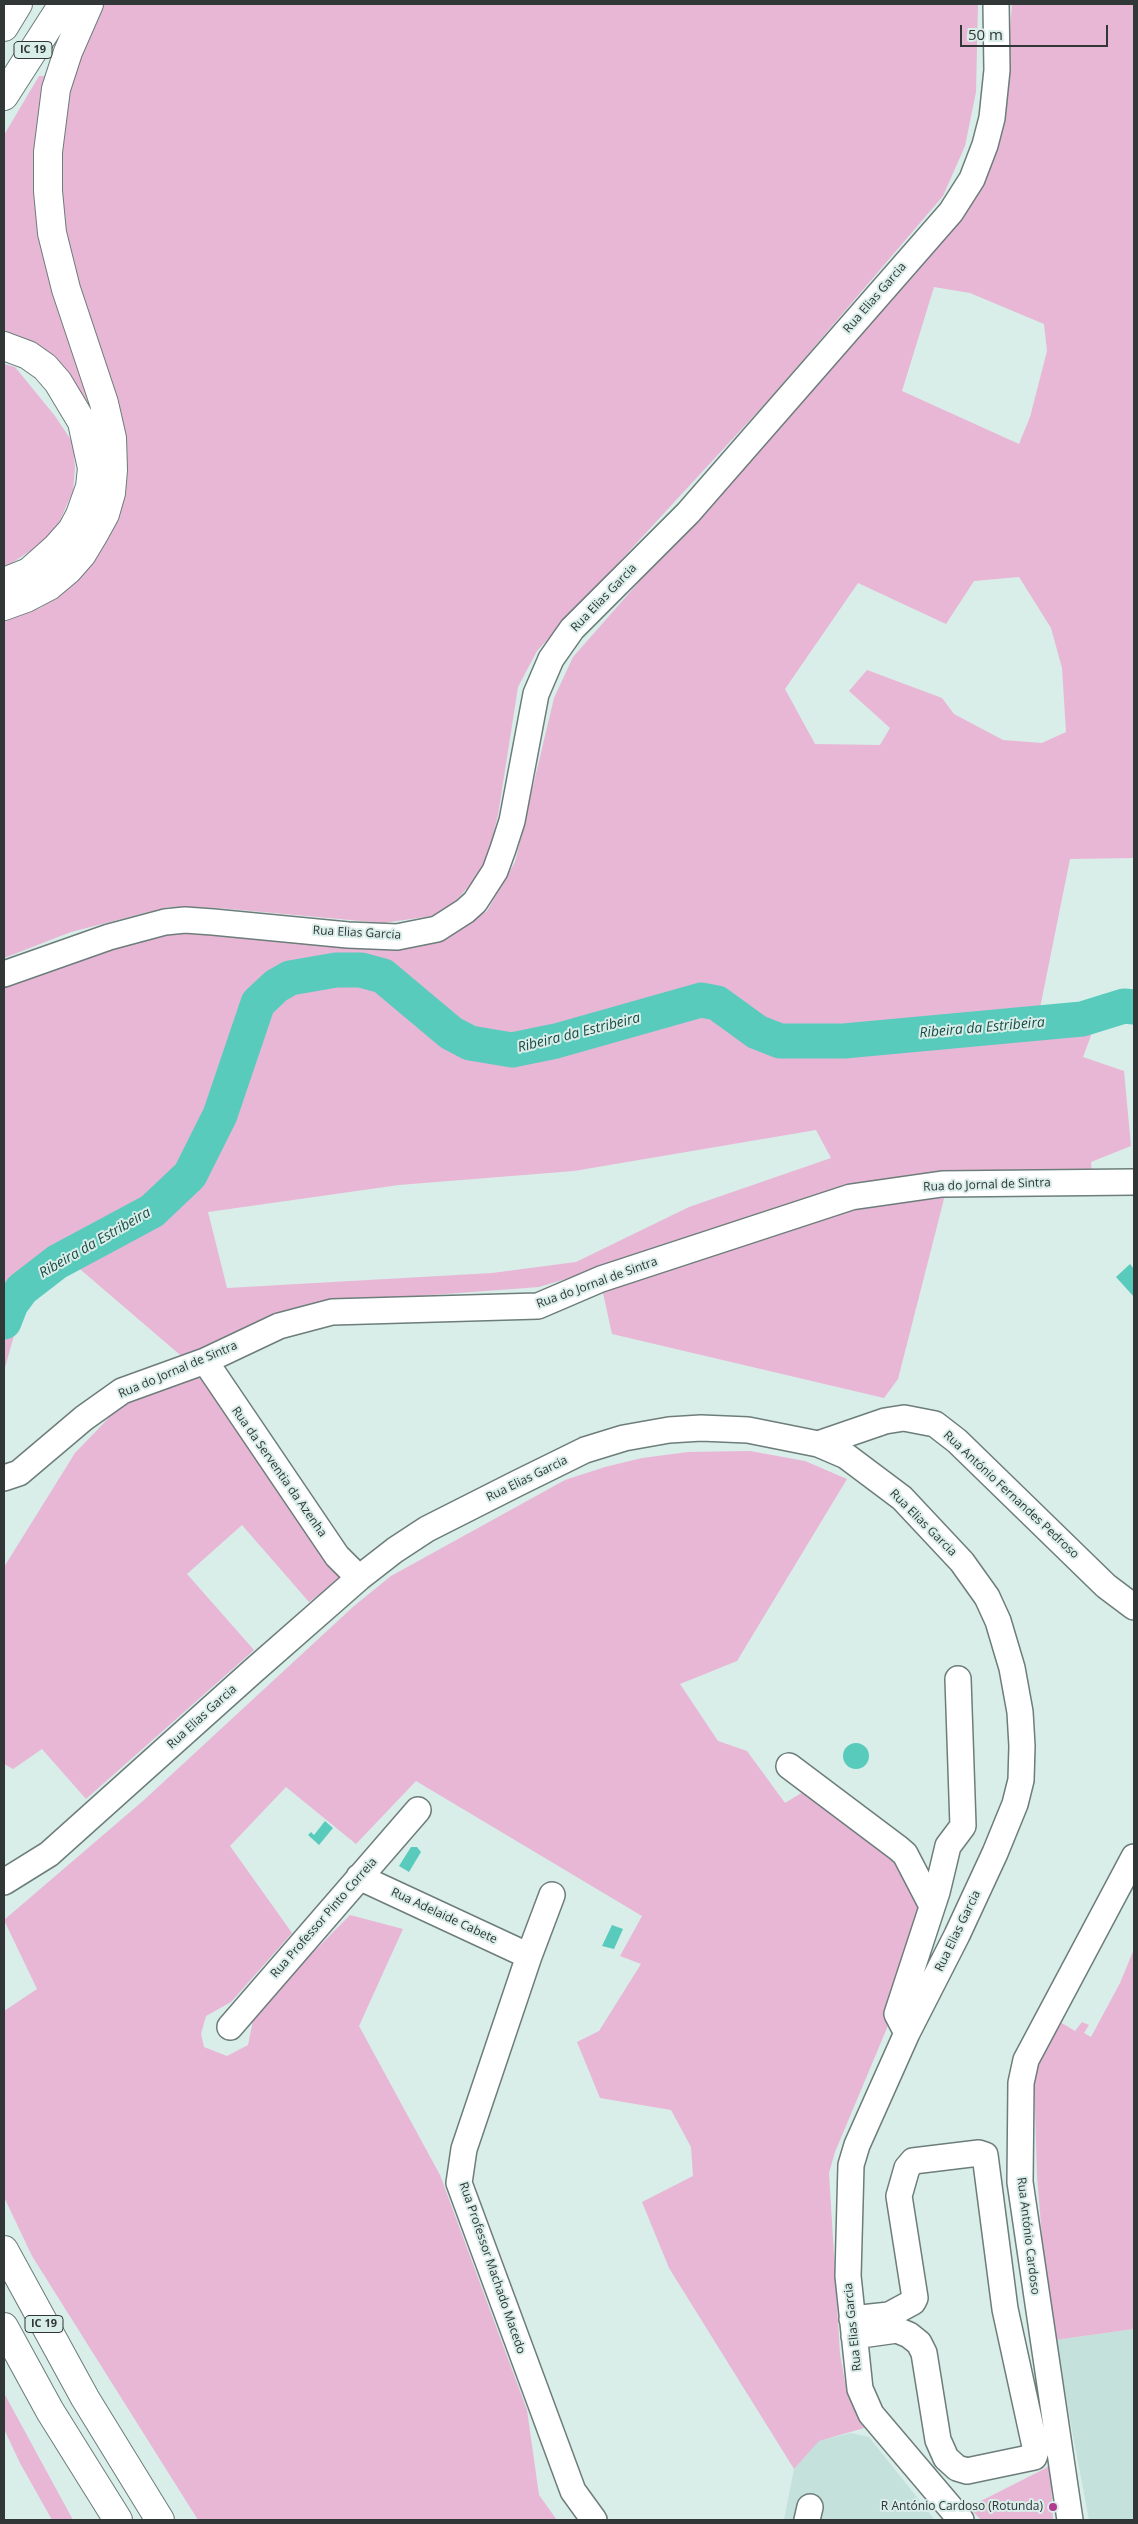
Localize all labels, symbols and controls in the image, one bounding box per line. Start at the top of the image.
scale bar [963,15,1110,47]
text: 50 m [968,24,1003,44]
road number: IC 19 [14,42,52,58]
street label: Rua Elias Garcia [841,260,909,336]
street label: Rua Elias Garcia [568,561,640,635]
street label: Rua Elias Garcia [312,923,402,943]
water label: Ribeira da Estribeira [516,1010,642,1056]
water label: Ribeira da Estribeira [919,1014,1045,1042]
street label: Rua do Jornal de Sintra [923,1176,1051,1194]
water label: Ribeira da Estribeira [36,1204,154,1282]
street label: Rua do Jornal de Sintra [535,1254,659,1312]
street label: Rua do Jornal de Sintra [116,1338,240,1402]
street label: Rua da Serventia da Azenha [228,1404,330,1540]
street label: Rua António Fernandes Pedroso [940,1428,1082,1562]
street label: Rua Elias Garcia [484,1453,570,1505]
street label: Rua Elias Garcia [887,1487,959,1559]
street label: Rua Elias Garcia [164,1682,240,1752]
street label: Rua Professor Pinto Correia [268,1855,380,1981]
street label: Rua Adelaide Cabete [389,1885,499,1947]
street label: Rua Elias Garcia [932,1888,984,1974]
street label: Rua António Cardoso [1014,2176,1042,2296]
street label: Rua Professor Machado Macedo [456,2180,528,2356]
street label: Rua Elias Garcia [841,2282,865,2372]
road number: IC 19 [25,2316,63,2332]
place label: R António Cardoso (Rotunda) [881,2500,1043,2514]
marker: R António Cardoso (Rotunda) [1047,2501,1059,2513]

